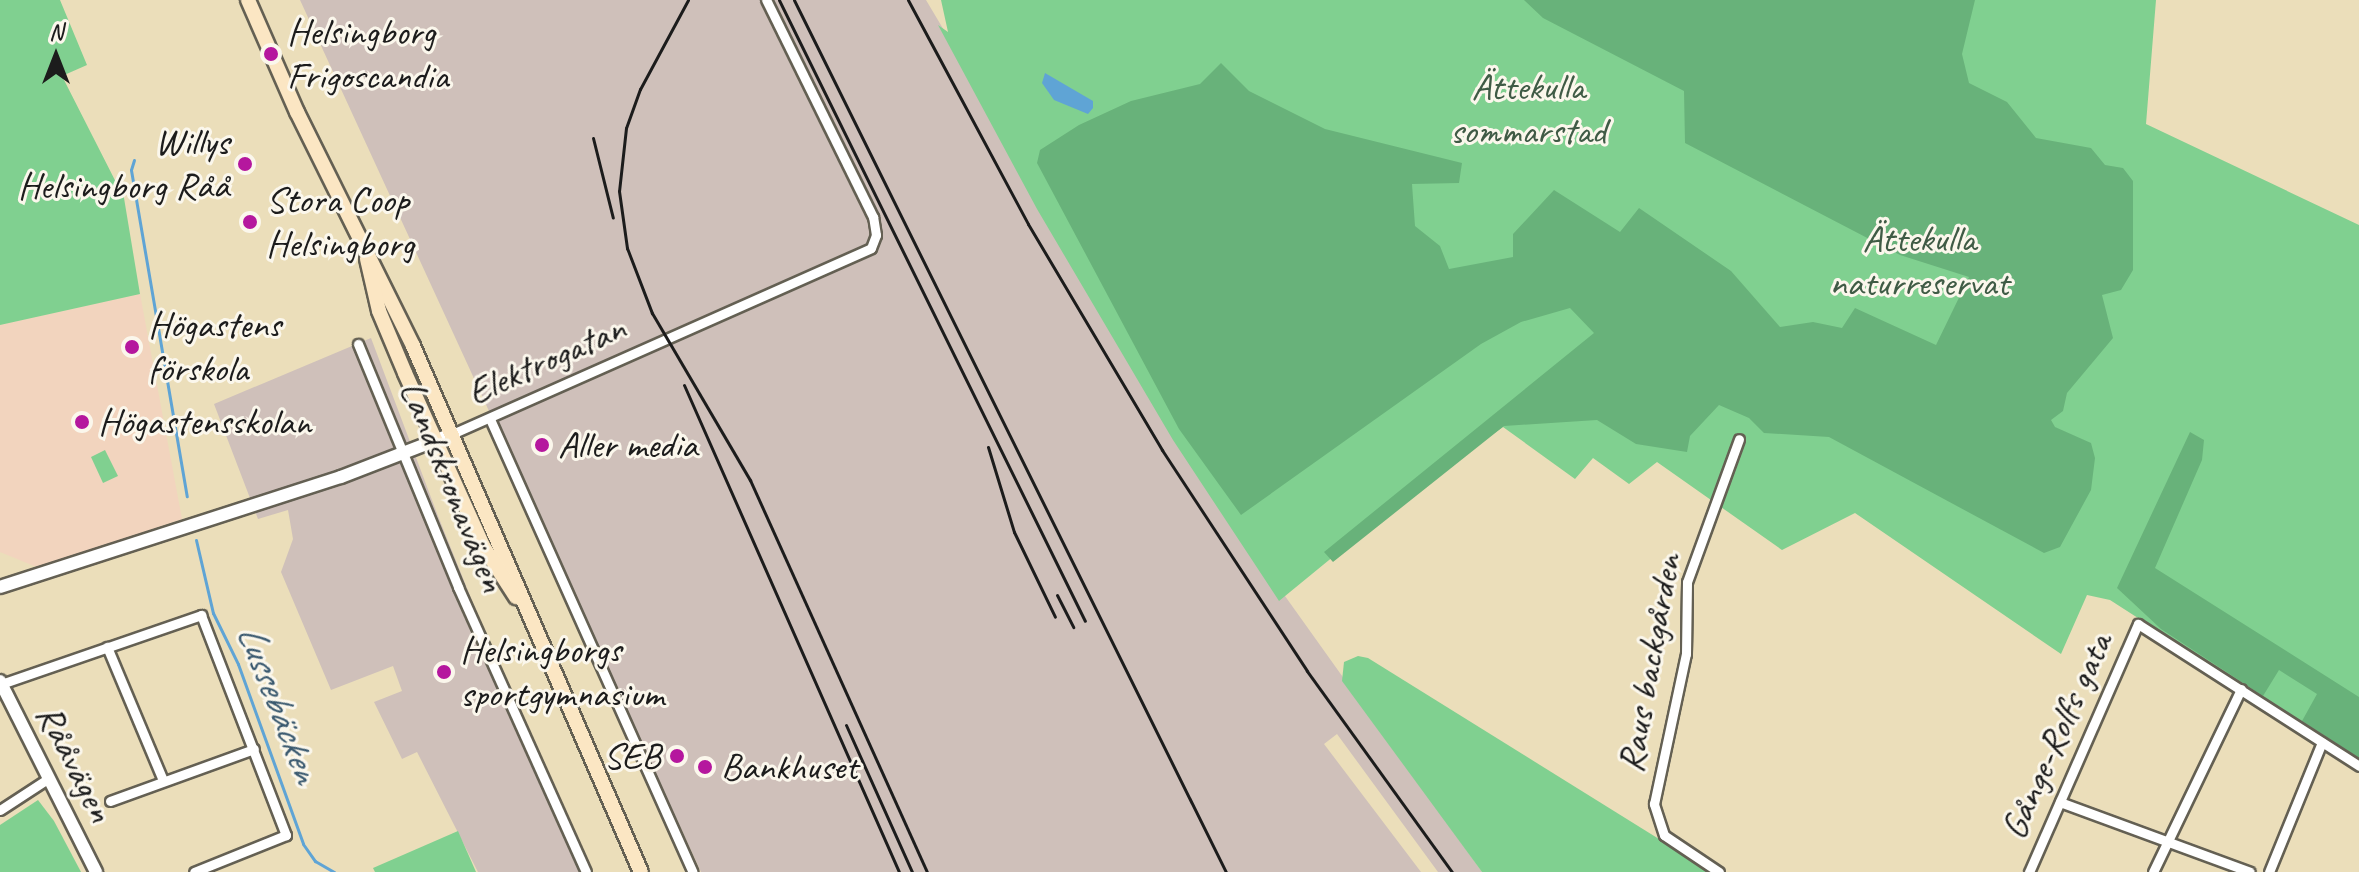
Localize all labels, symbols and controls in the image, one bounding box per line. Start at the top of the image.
place label: Helsingborg Frigoscandia [287,9,448,98]
north arrow [16,16,96,96]
text: N [49,18,63,46]
marker: Helsingborg Frigoscandia [262,45,280,63]
park label: Ättekulla sommarstad [1450,64,1606,154]
place label: Willys Helsingborg Råå [18,119,229,208]
marker: Willys Helsingborg Råå [236,155,254,173]
place label: Stora Coop Helsingborg [266,177,414,266]
marker: Stora Coop Helsingborg [241,213,259,231]
park label: Ättekulla naturreservat [1829,216,2009,306]
place label: Högastens förskola [148,302,281,392]
street label: Elektrogatan [460,305,632,415]
marker: Högastens förskola [123,338,141,356]
street label: Landskronavägen [390,374,516,598]
place label: Högastensskolan [98,399,311,445]
marker: Högastensskolan [73,413,91,431]
place label: Aller media [558,422,696,468]
marker: Aller media [533,436,551,454]
street label: Raus backgården [1607,550,1691,776]
water label: Lussebäcken [227,617,331,789]
street label: Gånge-Rolfs gata [1990,626,2122,846]
place label: Helsingborgs sportgymnasium [460,627,664,716]
marker: Helsingborgs sportgymnasium [435,663,453,681]
street label: Rååvägen [26,697,124,829]
place label: SEB [603,733,661,779]
place label: Bankhuset [721,744,858,790]
marker: SEB [668,747,686,765]
marker: Bankhuset [696,758,714,776]

